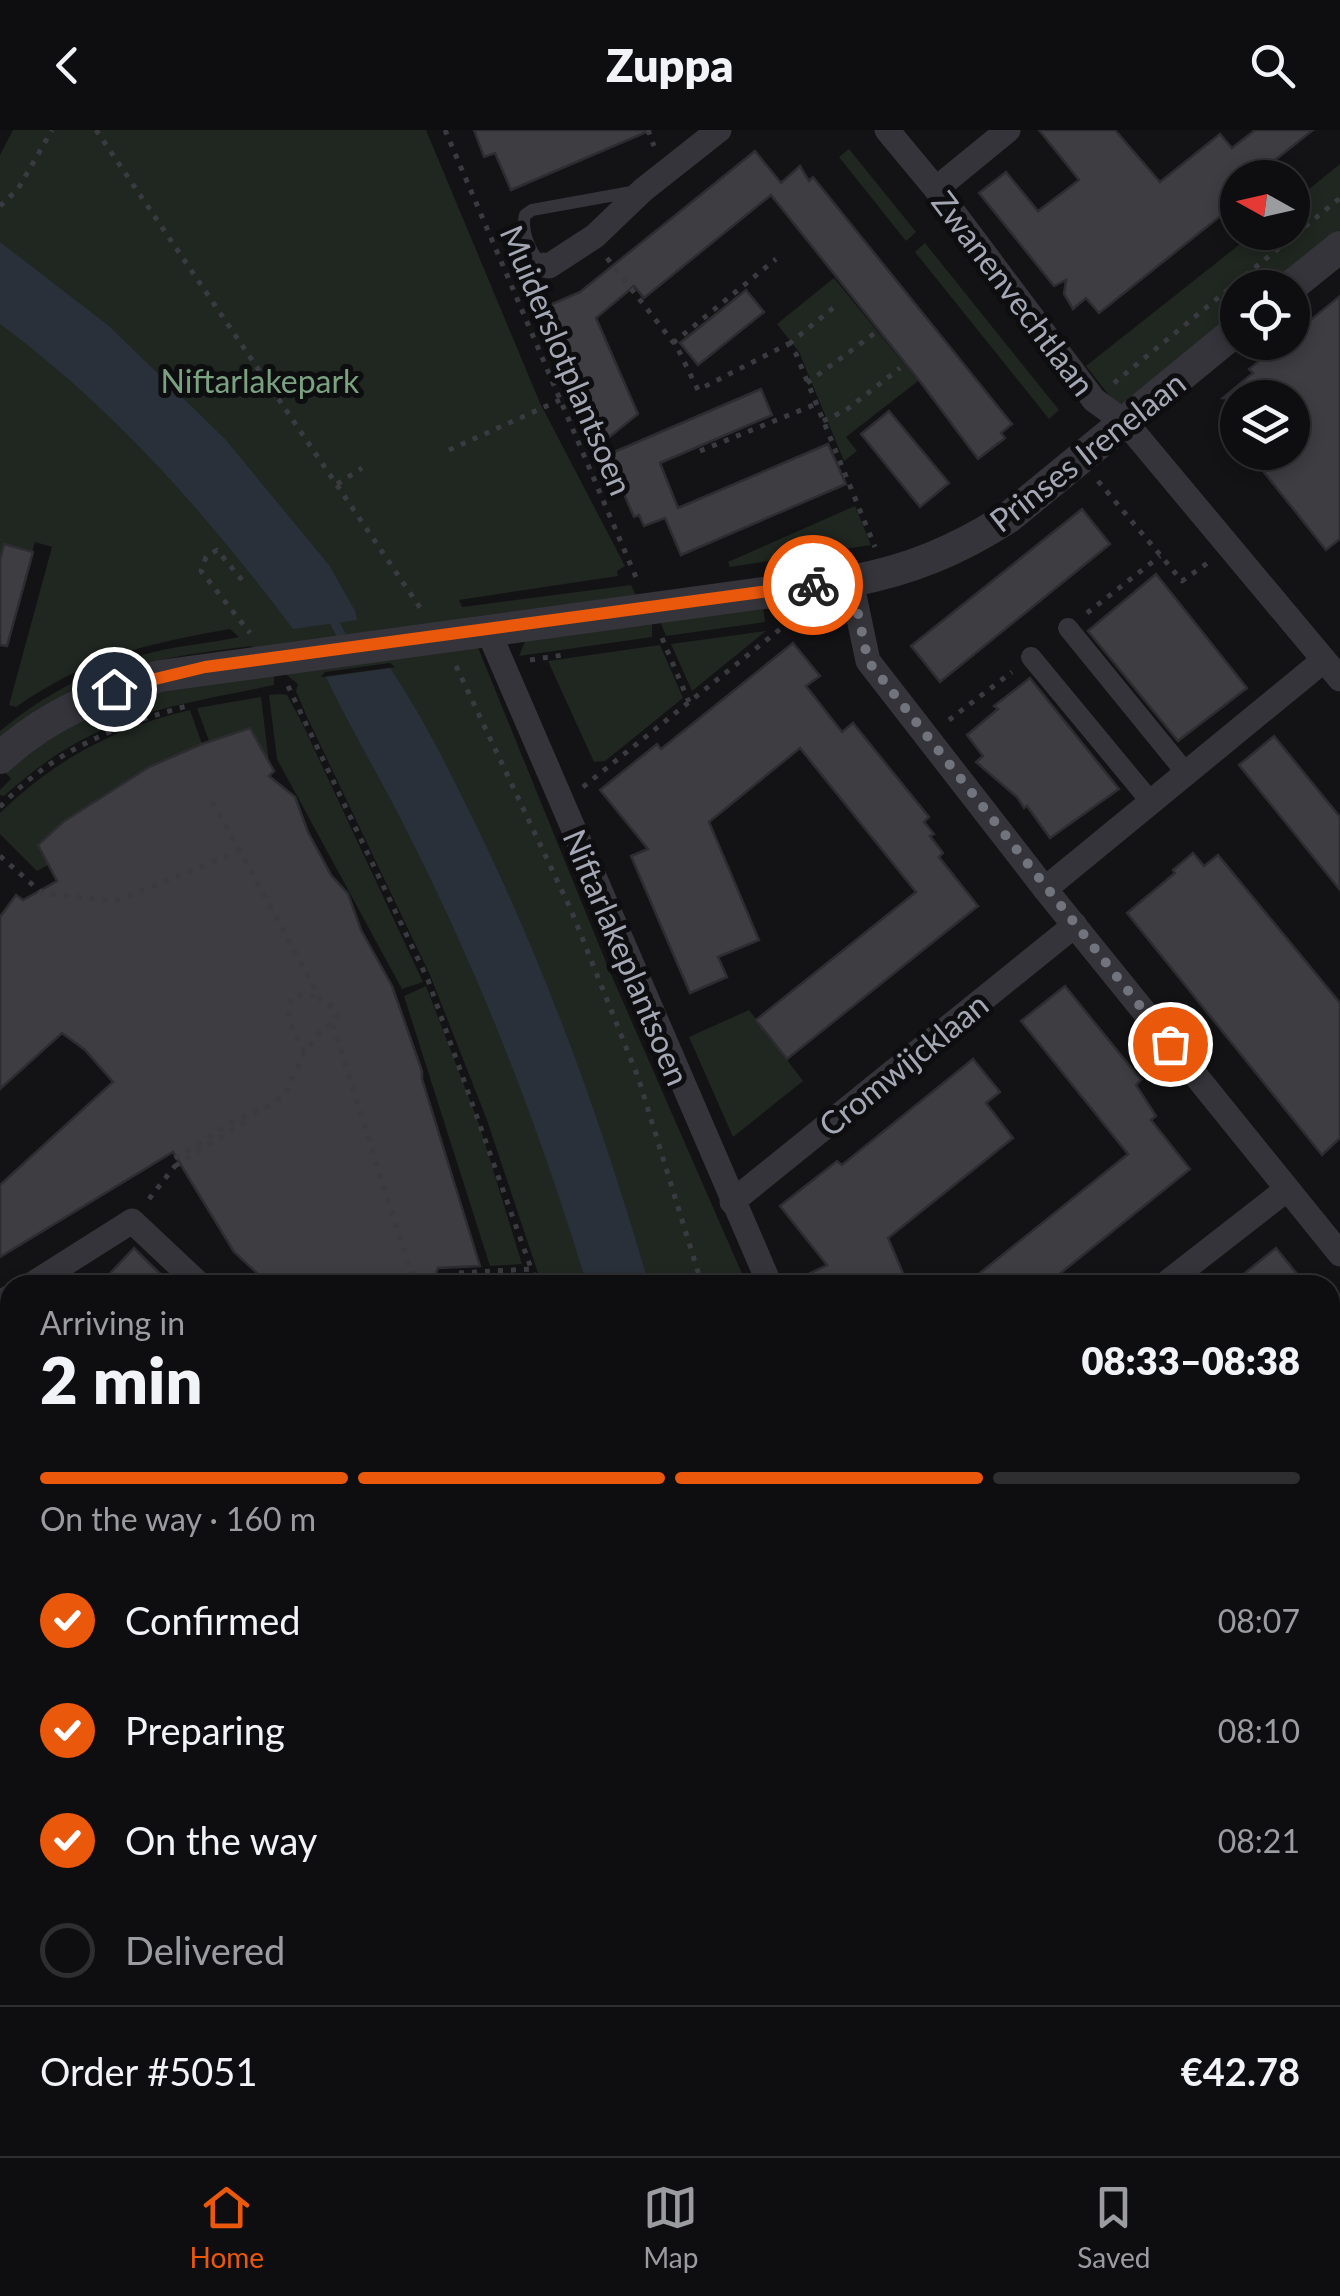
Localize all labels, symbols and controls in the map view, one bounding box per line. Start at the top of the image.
icon: back [40,38,95,93]
text: Zuppa [606,38,734,92]
icon: search [1245,38,1300,93]
north arrow [1220,160,1310,250]
map controls [1220,160,1310,470]
street label: Zwanenvechtlaan [924,183,1104,403]
street label: Muiderslotplantsoen [493,219,641,501]
button: locate [1220,270,1310,360]
park label: Niftarlakepark [161,361,360,400]
street label: Prinses Irenelaan [981,363,1193,539]
button: layers [1220,380,1310,470]
courier [763,535,863,635]
icon: bike [786,558,841,613]
pin [72,647,157,732]
icon: home [87,662,142,717]
street label: Niftarlakeplantsoen [555,823,699,1091]
street label: Cromwijcklaan [811,984,995,1144]
pin [1128,1002,1213,1087]
icon: bag [1143,1017,1198,1072]
text: Arriving in [40,1303,185,1342]
text: 08:33–08:38 [1081,1337,1300,1383]
text: 2 min [40,1340,202,1418]
text: On the way · 160 m [40,1499,316,1538]
icon: check [40,1593,95,1648]
text: Confirmed [125,1597,301,1643]
text: 08:07 [1218,1601,1300,1640]
icon: check [40,1703,95,1758]
text: Preparing [125,1707,285,1753]
text: 08:10 [1218,1711,1300,1750]
icon: check [40,1813,95,1868]
text: On the way [125,1817,317,1863]
text: 08:21 [1218,1821,1300,1860]
text: Delivered [125,1927,285,1973]
text: Order #5051 [40,2048,257,2094]
text: €42.78 [1181,2048,1300,2094]
tab: Home [190,2180,264,2274]
tab: Map [643,2180,698,2274]
tab: Saved [1077,2180,1150,2274]

